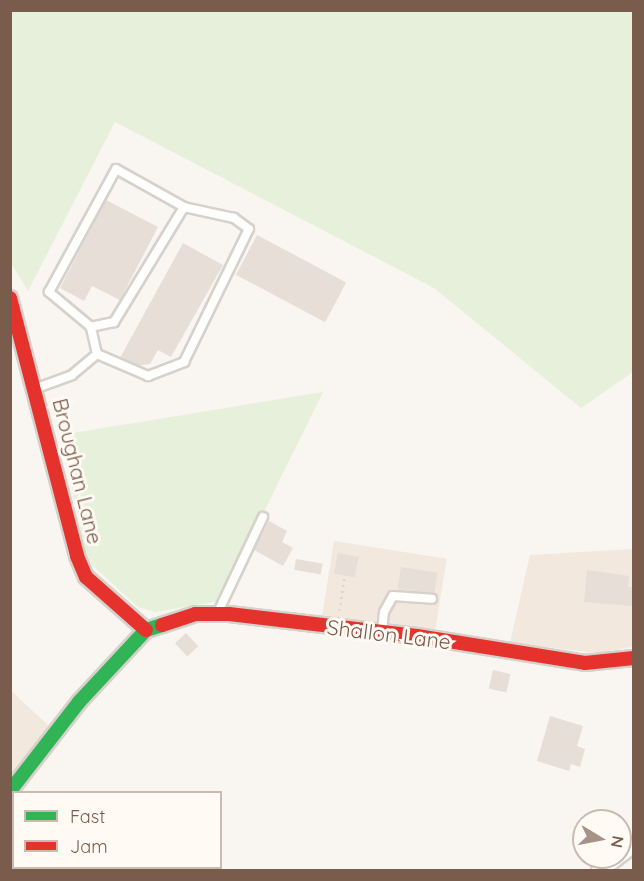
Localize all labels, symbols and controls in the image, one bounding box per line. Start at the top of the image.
street label: Broughan Lane [48,396,108,546]
street label: Shallon Lane [326,614,452,654]
legend [12,791,222,869]
text: Fast [70,805,105,828]
north arrow [572,809,632,869]
text: N [607,834,629,849]
text: Jam [70,835,108,858]

